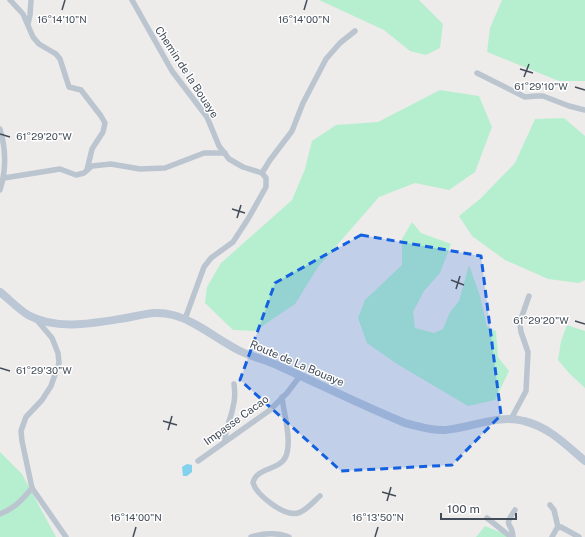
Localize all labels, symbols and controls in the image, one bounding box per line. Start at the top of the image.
text: 16°14'10"N [37,13,87,25]
text: 16°14'00"N [278,13,330,25]
street label: Chemin de la Bouaye [153,24,221,120]
text: 61°29'10"W [514,80,568,92]
text: 61°29'20"W [16,130,72,142]
text: 61°29'20"W [513,314,569,326]
street label: Route de La Bouaye [248,338,346,388]
text: 61°29'30"W [16,364,72,376]
street label: Impasse Cacao [201,393,271,447]
scale bar [441,495,516,521]
text: 100 m [447,502,480,516]
text: 16°14'00"N [110,511,162,523]
text: 16°13'50"N [352,511,404,523]

